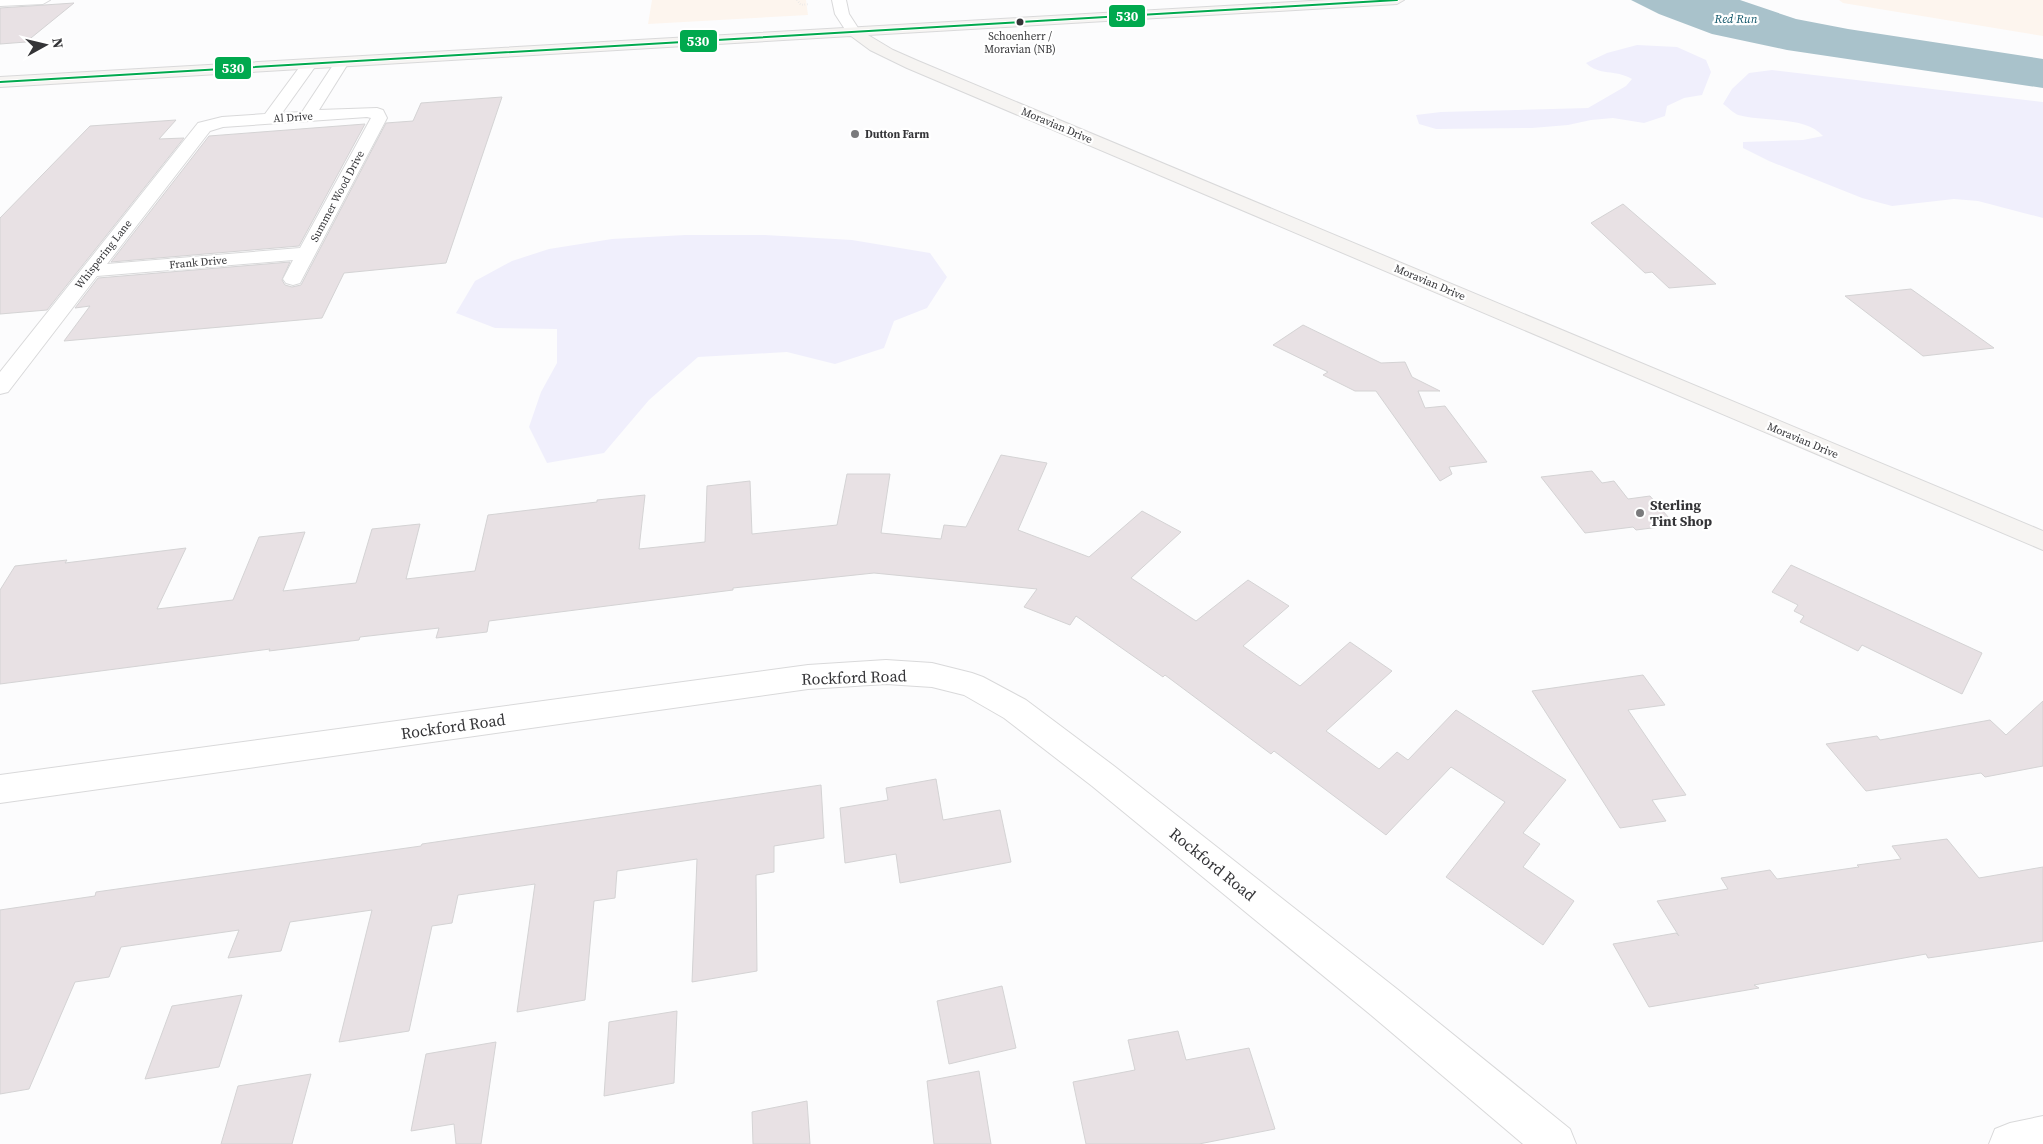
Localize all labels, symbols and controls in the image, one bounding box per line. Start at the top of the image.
line badge: 530 [1108,4,1146,28]
text: 530 [1116,6,1139,26]
water label: Red Run [1714,11,1758,27]
marker: Schoenherr / Moravian (NB) [1015,17,1025,27]
north arrow [20,20,70,70]
line badge: 530 [679,29,718,53]
place label: Schoenherr / Moravian (NB) [984,29,1056,57]
text: 530 [687,31,710,51]
text: N [47,37,68,50]
line badge: 530 [214,56,252,80]
text: 530 [222,58,245,78]
street label: Moravian Drive [1019,104,1095,147]
street label: Al Drive [273,109,314,126]
place label: Dutton Farm [865,127,929,142]
marker: Dutton Farm [849,128,861,140]
street label: Summer Wood Drive [307,148,368,245]
street label: Whispering Lane [72,216,136,292]
street label: Frank Drive [169,252,228,272]
street label: Moravian Drive [1392,261,1468,304]
street label: Moravian Drive [1765,419,1841,462]
place label: Sterling Tint Shop [1650,495,1713,531]
marker: Sterling Tint Shop [1634,507,1646,519]
street label: Rockford Road [801,664,907,690]
street label: Rockford Road [399,708,507,744]
street label: Rockford Road [1165,822,1261,906]

